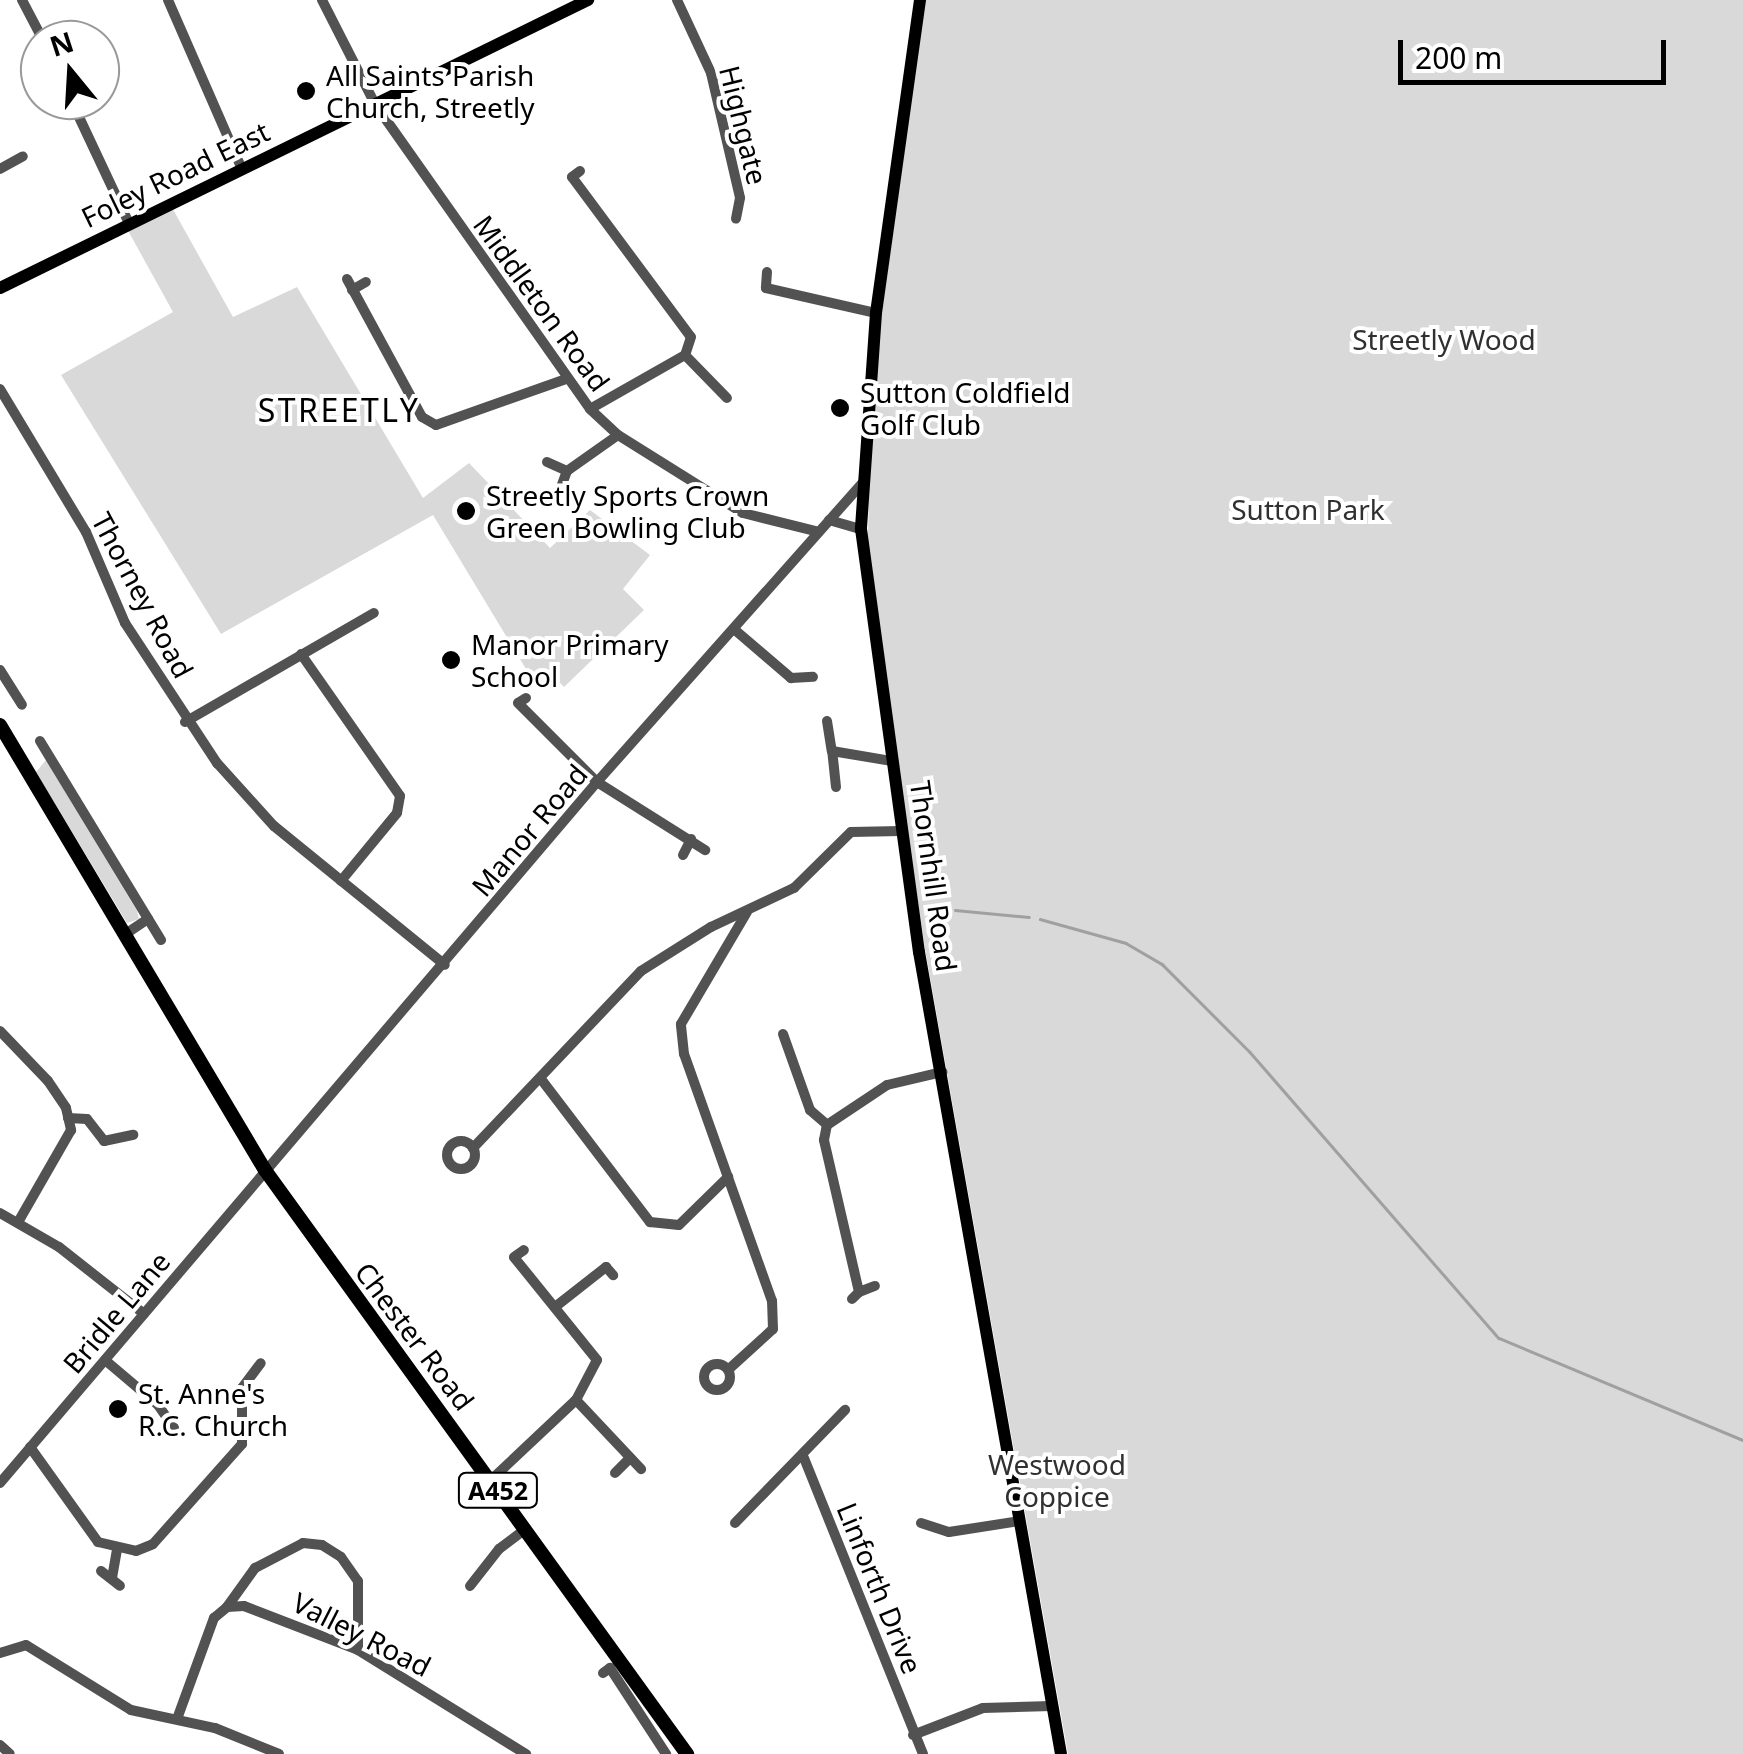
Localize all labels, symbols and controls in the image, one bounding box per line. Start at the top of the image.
north arrow [20,20,120,120]
scale bar [1403,20,1670,82]
text: N [45,22,78,65]
text: 200 m [1415,37,1502,78]
place label: All Saints Parish Church, Streetly [326,58,535,124]
street label: Highgate [713,62,775,188]
marker: All Saints Parish Church, Streetly [295,80,317,102]
street label: Foley Road East [76,114,274,234]
street label: Middleton Road [467,209,617,397]
park label: Streetly Wood [1352,322,1536,356]
place label: Sutton Coldfield Golf Club [860,375,1071,441]
district label: STREETLY [258,391,420,429]
marker: Sutton Coldfield Golf Club [829,397,851,419]
place label: Streetly Sports Crown Green Bowling Club [486,478,769,544]
park label: Sutton Park [1231,492,1385,526]
marker: Streetly Sports Crown Green Bowling Club [455,500,477,522]
street label: Thorney Road [85,506,201,684]
place label: Manor Primary School [471,627,669,693]
marker: Manor Primary School [440,649,462,671]
street label: Manor Road [464,757,594,903]
street label: Thornhill Road [904,778,964,974]
street label: Bridle Lane [56,1245,176,1379]
street label: Chester Road [349,1256,481,1416]
place label: St. Anne's R.C. Church [138,1376,288,1442]
marker: St. Anne's R.C. Church [107,1398,129,1420]
park label: Westwood Coppice [988,1447,1126,1513]
road number: A452 [456,1470,540,1510]
street label: Linforth Drive [830,1498,930,1678]
street label: Valley Road [287,1585,437,1683]

